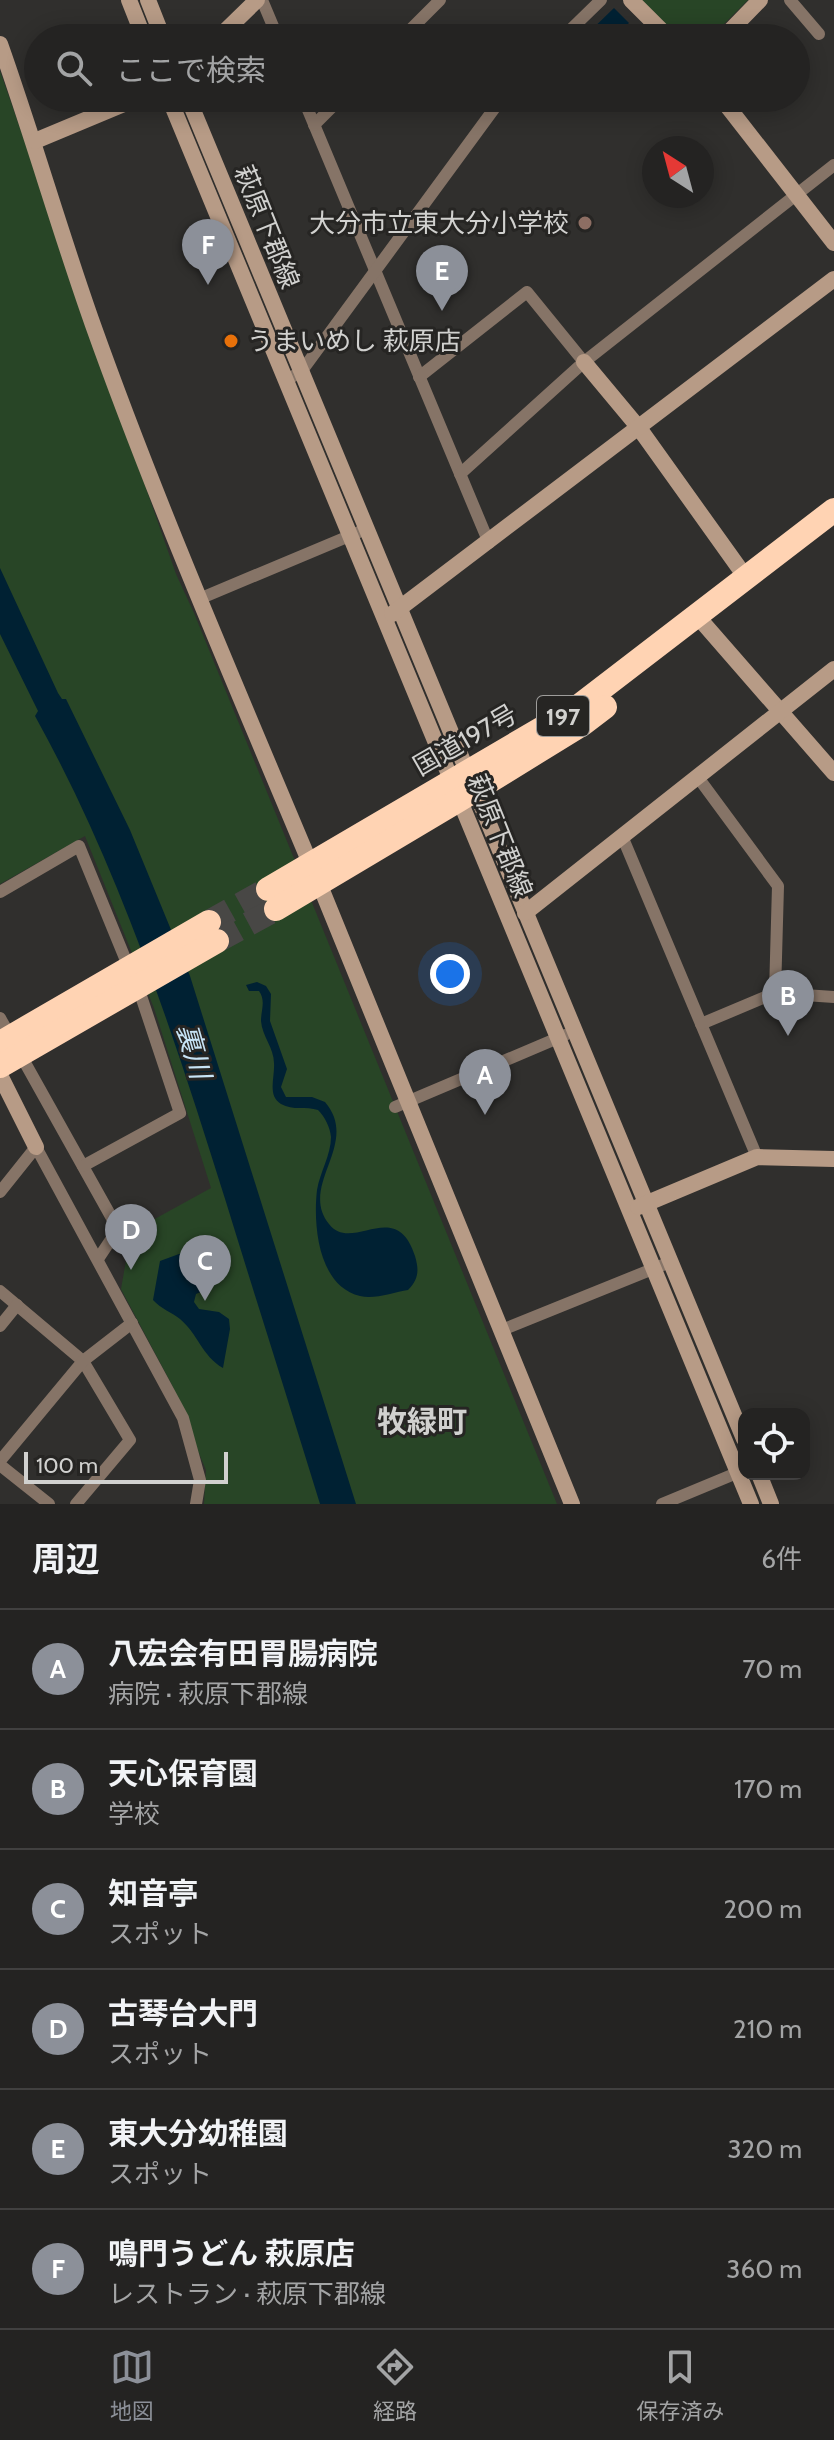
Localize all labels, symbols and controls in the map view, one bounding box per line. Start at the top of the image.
search box [24,24,810,112]
icon: search [52,46,96,90]
text: ここで検索 [116,52,266,89]
north arrow [642,136,714,208]
street label: 萩原下郡線 [228,161,306,293]
place label: 大分市立東大分小学校 [309,207,569,239]
marker: 大分市立東大分小学校 [576,214,594,232]
pin: F [182,219,234,285]
pin: E [416,245,468,311]
place label: うまいめし 萩原店 [247,325,461,357]
marker: うまいめし 萩原店 [222,332,240,350]
road number: 197 [537,696,589,736]
street label: 国道197号 [407,698,523,782]
street label: 萩原下郡線 [461,770,539,902]
your location [430,954,470,994]
pin: B [762,970,814,1036]
water label: 裏川 [170,1019,219,1085]
pin: A [459,1049,511,1115]
pin: D [105,1204,157,1270]
pin: C [179,1235,231,1301]
district label: 牧緑町 [377,1403,467,1440]
map controls [738,1408,810,1480]
button: locate [738,1408,810,1480]
scale bar [24,1448,228,1484]
text: 100 m [36,1452,98,1479]
text: 周辺 [32,1538,100,1580]
text: 6件 [761,1543,802,1575]
text: 八宏会有田胃腸病院 [108,1635,378,1672]
text: A [50,1653,66,1685]
text: 70 m [742,1653,802,1685]
text: 病院 · 萩原下郡線 [108,1678,308,1710]
text: 天心保育園 [108,1755,258,1792]
text: B [50,1773,66,1805]
text: 170 m [734,1773,802,1805]
text: 学校 [108,1798,160,1830]
text: 知音亭 [108,1875,198,1912]
text: C [50,1893,66,1925]
text: 200 m [723,1893,802,1925]
text: スポット [108,1918,212,1950]
text: 古琴台大門 [108,1995,258,2032]
text: D [49,2013,67,2045]
text: 210 m [733,2013,802,2045]
text: スポット [108,2038,212,2070]
text: 東大分幼稚園 [108,2115,288,2152]
text: E [51,2133,65,2165]
text: 320 m [728,2133,802,2165]
text: スポット [108,2158,212,2190]
text: 鳴門うどん 萩原店 [108,2235,355,2272]
text: F [51,2253,65,2285]
text: 360 m [726,2253,802,2285]
text: レストラン · 萩原下郡線 [108,2278,386,2310]
tab: 地図 [110,2345,154,2425]
tab: 経路 [373,2345,417,2425]
tab: 保存済み [636,2345,724,2425]

